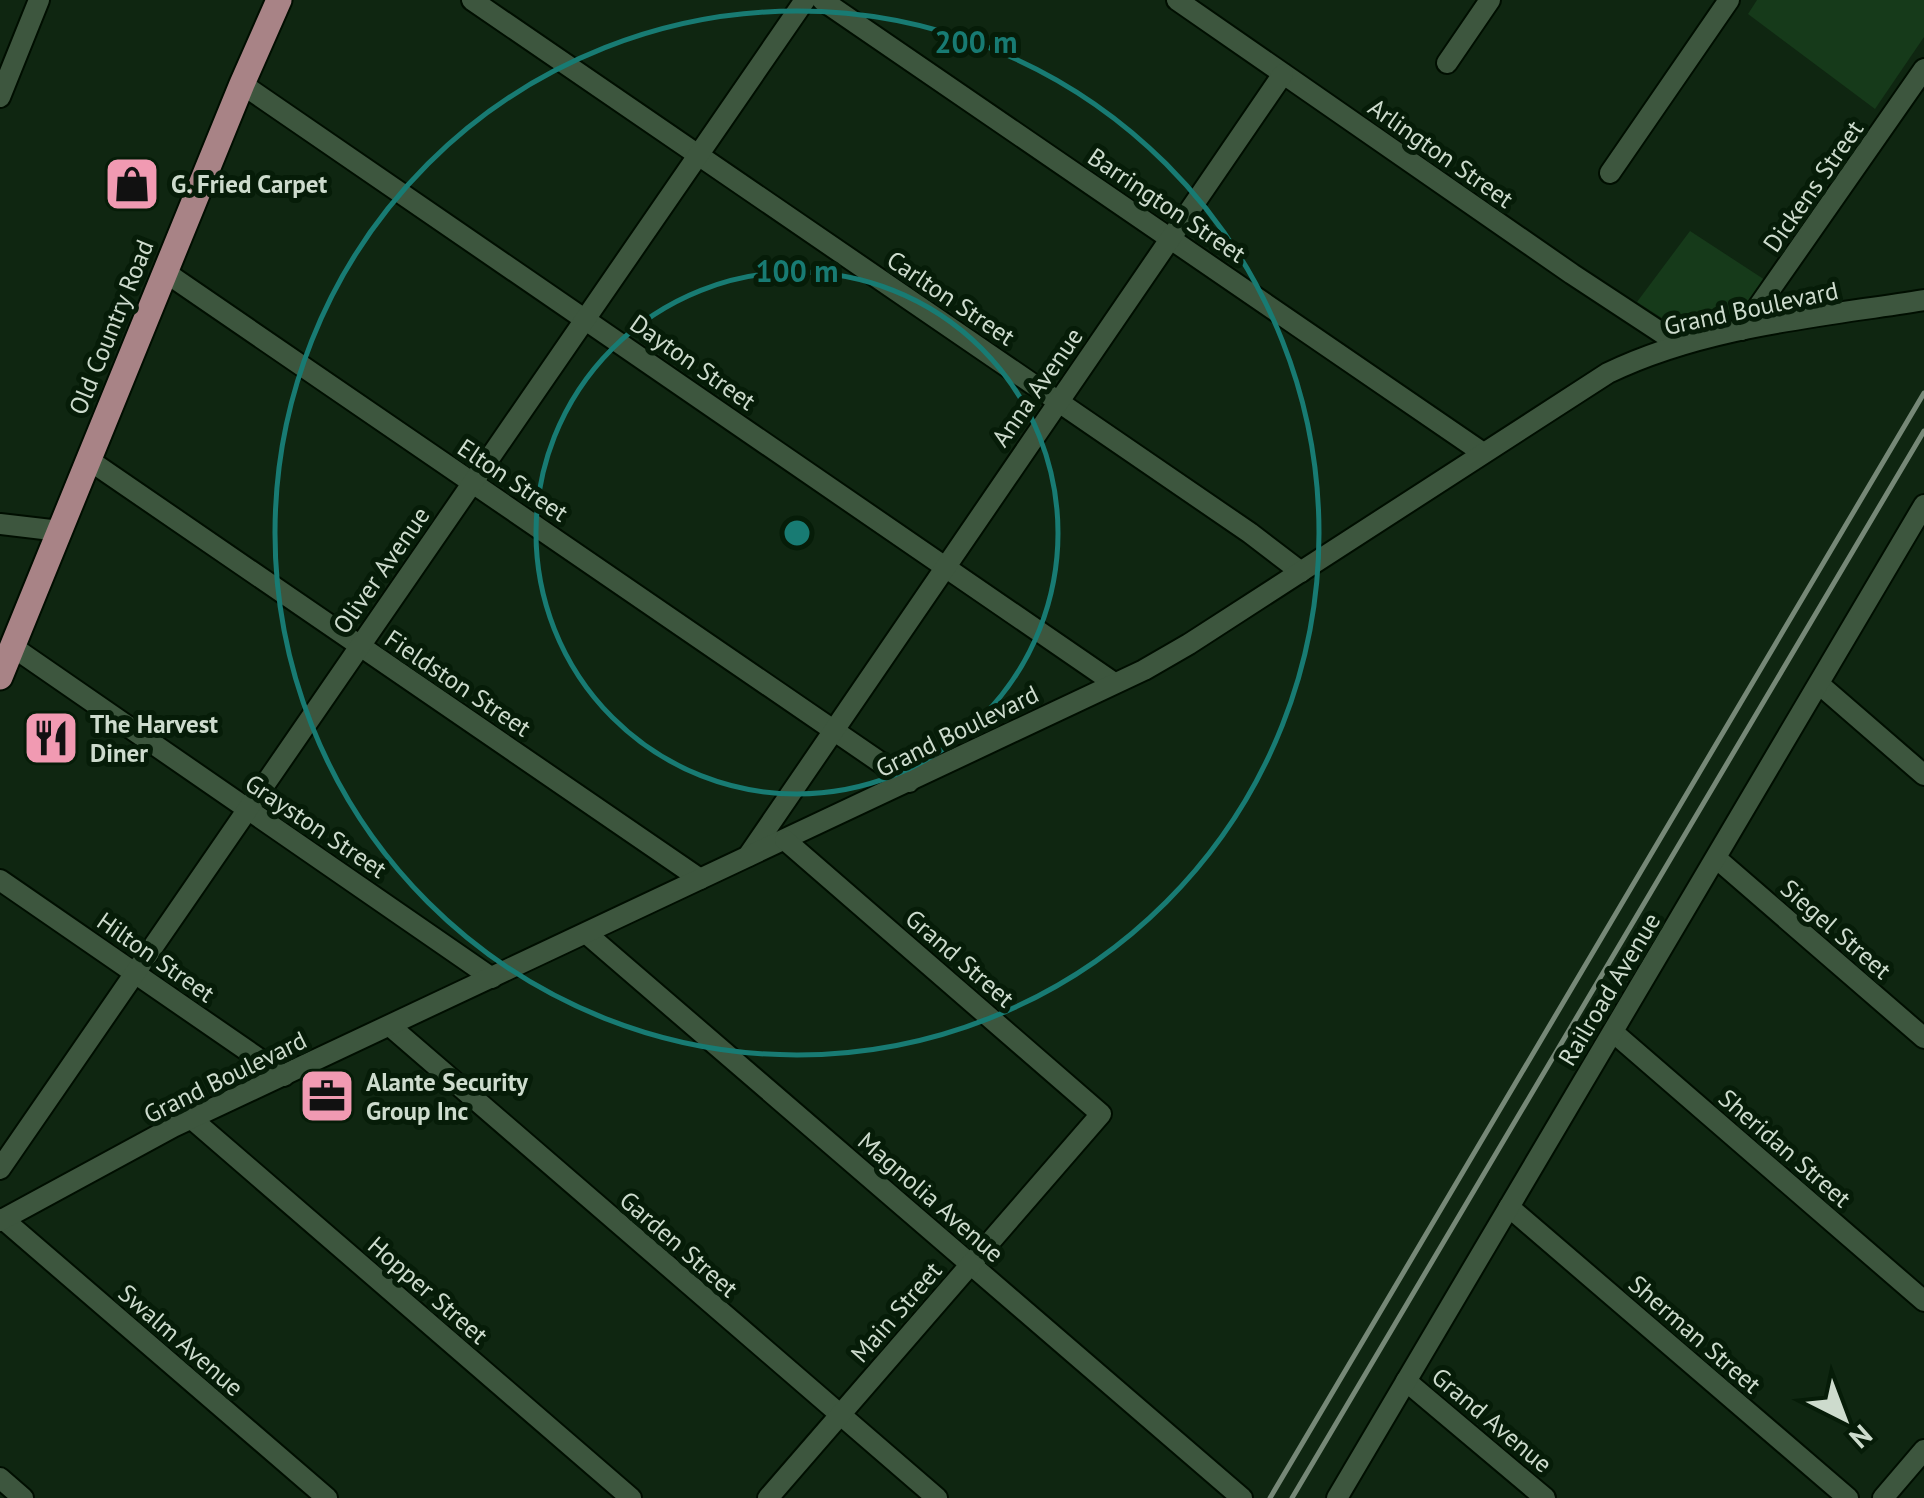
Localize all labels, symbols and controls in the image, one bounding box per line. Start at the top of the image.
text: 200 m [935,22,1017,61]
street label: Arlington Street [1362,91,1520,215]
street label: Dickens Street [1756,114,1870,258]
street label: Barrington Street [1082,140,1252,270]
shop icon: G. Fried Carpet [102,154,162,214]
place label: G. Fried Carpet [171,168,327,200]
street label: Old Country Road [61,235,161,419]
street label: Carlton Street [881,243,1022,353]
text: 100 m [756,251,838,290]
street label: Grand Boulevard [1661,274,1841,342]
street label: Dayton Street [624,307,762,417]
street label: Anna Avenue [984,321,1090,453]
street label: Elton Street [452,431,575,529]
street label: Oliver Avenue [325,500,437,640]
centre of rings [779,515,815,551]
street label: Fieldston Street [379,622,538,744]
street label: Grand Boulevard [870,678,1044,784]
restaurant icon: The Harvest Diner [21,708,81,768]
place label: The Harvest Diner [90,708,218,769]
street label: Grayston Street [239,767,393,885]
street label: Siegel Street [1774,872,1898,986]
street label: Grand Street [899,902,1021,1014]
street label: Hilton Street [91,905,222,1010]
street label: Railroad Avenue [1551,907,1667,1071]
street label: Grand Boulevard [138,1024,312,1130]
office icon: Alante Security Group Inc [297,1066,357,1126]
place label: Alante Security Group Inc [366,1066,529,1127]
street label: Sheridan Street [1712,1082,1858,1215]
street label: Magnolia Avenue [851,1125,1011,1269]
street label: Garden Street [613,1184,745,1304]
street label: Hopper Street [361,1229,495,1351]
street label: Main Street [844,1255,949,1369]
street label: Sherman Street [1622,1268,1768,1401]
street label: Swalm Avenue [112,1277,250,1403]
street label: Grand Avenue [1425,1360,1559,1480]
north arrow [1794,1368,1894,1468]
text: N [1842,1417,1880,1457]

